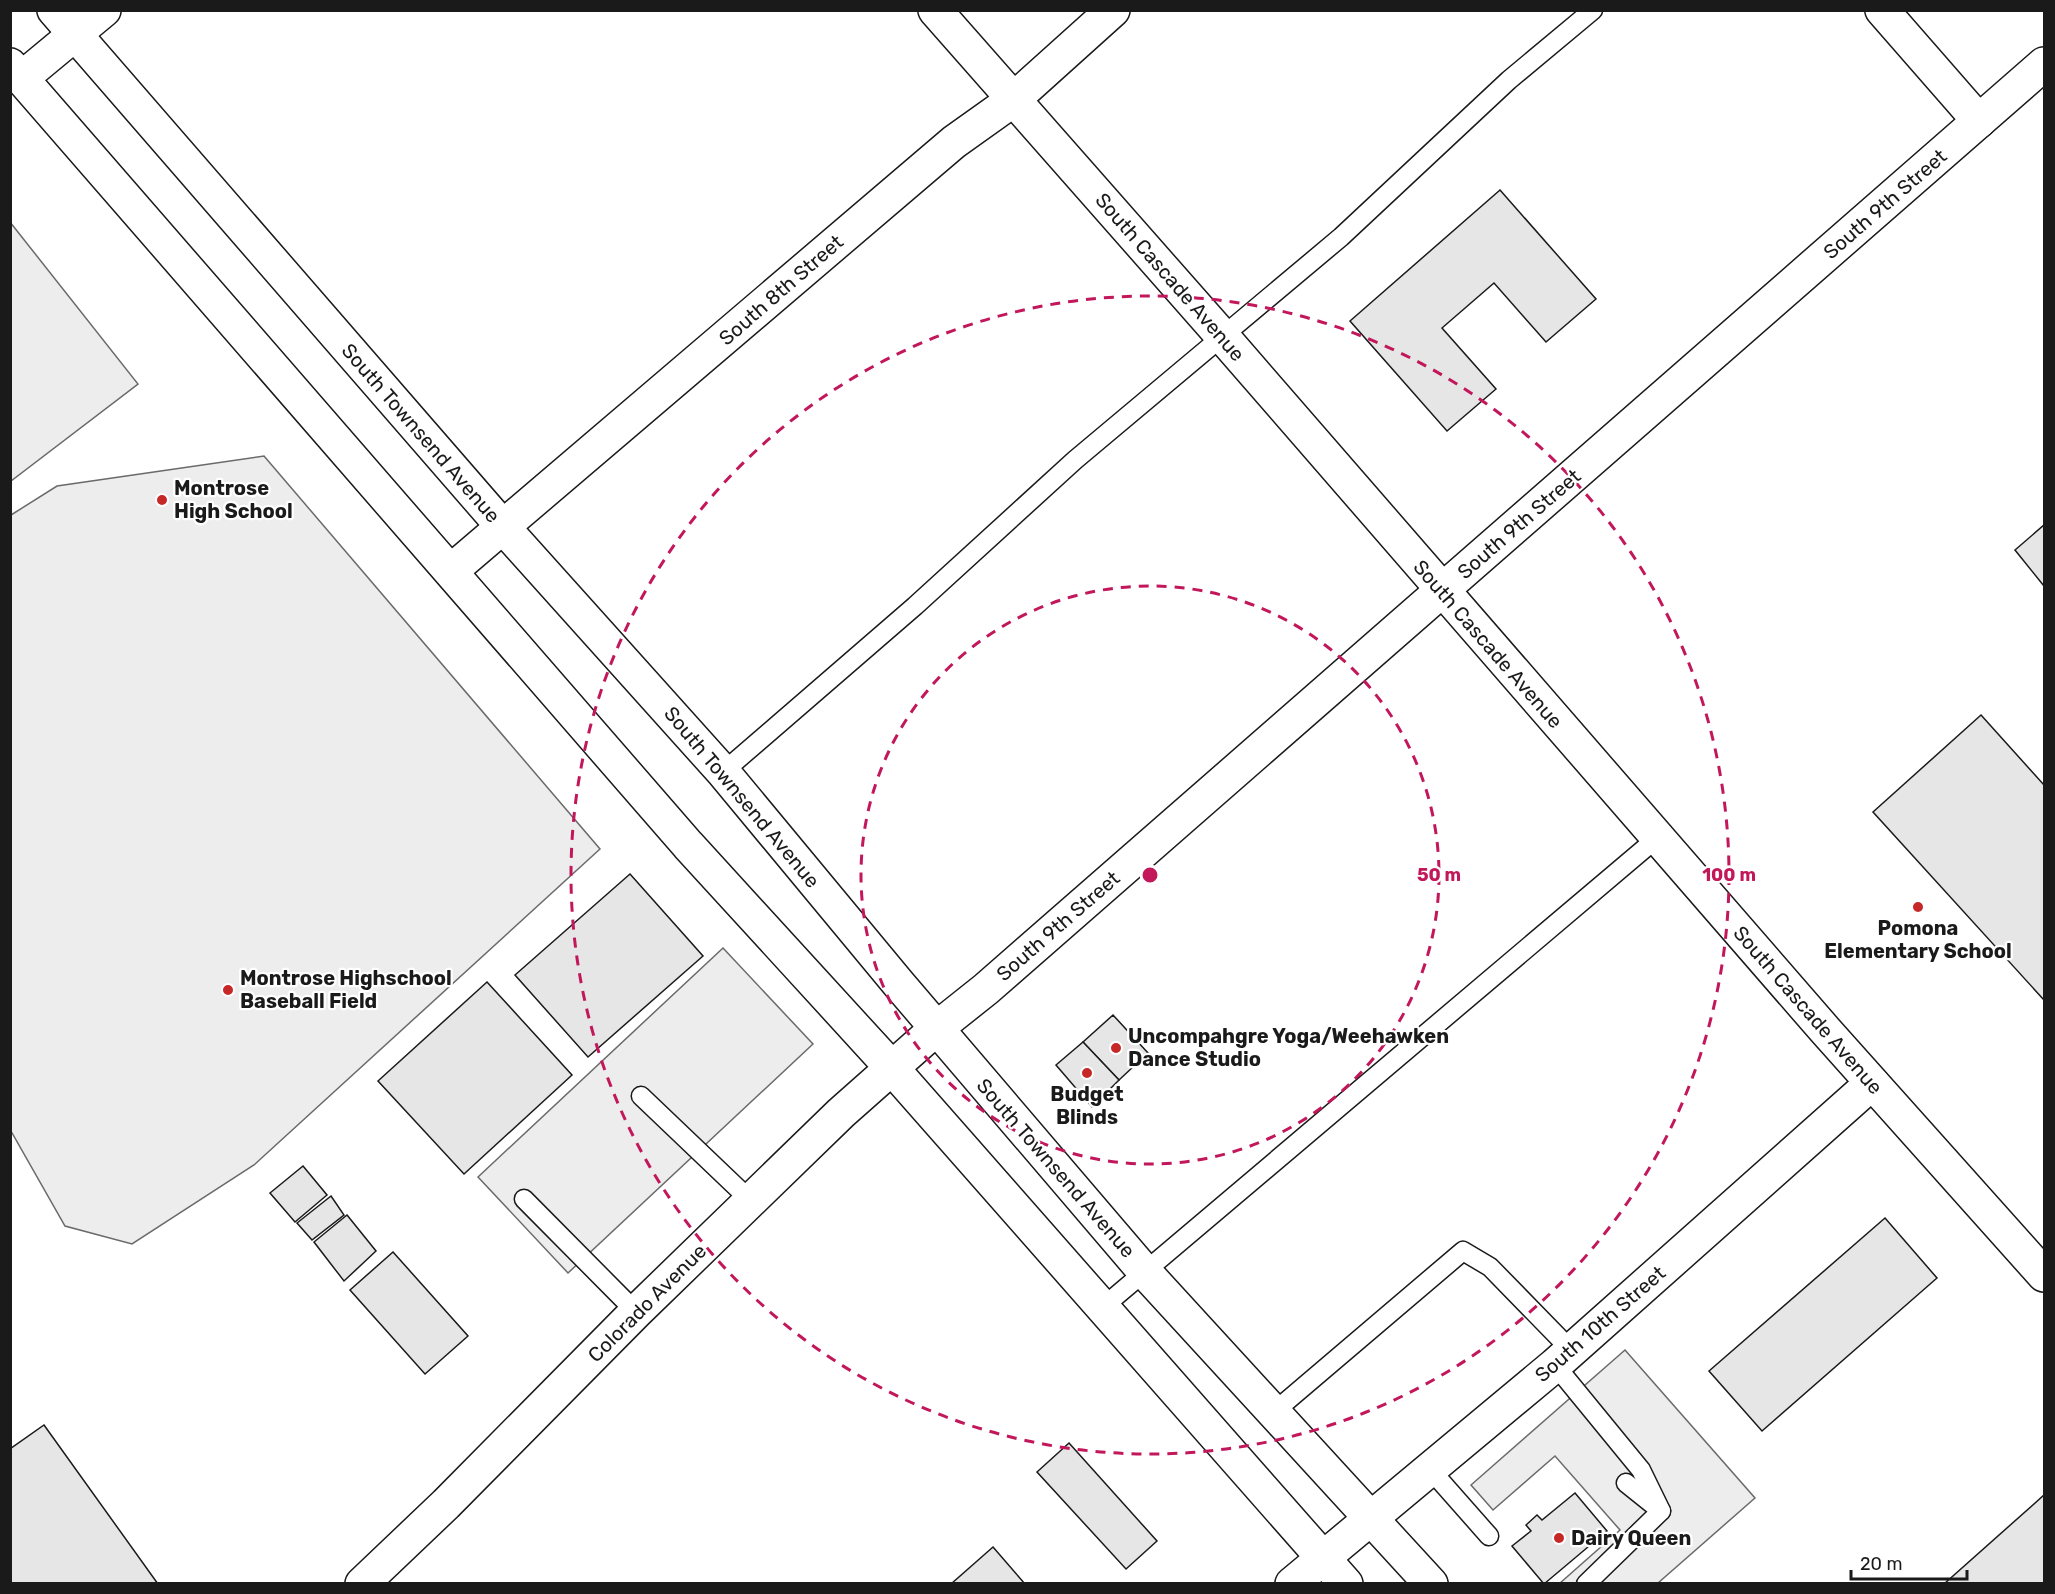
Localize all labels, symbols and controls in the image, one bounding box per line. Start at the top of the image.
street label: South 9th Street [1818,144,1952,264]
street label: South Cascade Avenue [1090,188,1250,366]
street label: South 8th Street [714,230,848,350]
street label: South Townsend Avenue [337,339,505,527]
street label: South 9th Street [1452,464,1586,584]
place label: Montrose High School [174,476,293,523]
marker: Montrose High School [155,493,169,507]
street label: South Cascade Avenue [1408,555,1568,733]
street label: South Townsend Avenue [659,701,825,893]
text: 50 m [1417,864,1461,886]
text: 100 m [1702,864,1756,886]
centre of rings [1140,865,1160,885]
street label: South 9th Street [991,866,1125,986]
marker: Pomona Elementary School [1911,900,1925,914]
place label: Pomona Elementary School [1824,916,2012,963]
street label: South Cascade Avenue [1728,921,1888,1099]
place label: Montrose Highschool Baseball Field [240,966,452,1013]
marker: Montrose Highschool Baseball Field [221,983,235,997]
place label: Uncompahgre Yoga/Weehawken Dance Studio [1128,1024,1449,1071]
marker: Uncompahgre Yoga/Weehawken Dance Studio [1109,1041,1123,1055]
marker: Budget Blinds [1080,1066,1094,1080]
street label: South Townsend Avenue [972,1074,1140,1262]
place label: Budget Blinds [1050,1082,1124,1129]
street label: Colorado Avenue [583,1239,711,1367]
street label: South 10th Street [1530,1261,1670,1387]
place label: Dairy Queen [1571,1526,1691,1550]
marker: Dairy Queen [1552,1531,1566,1545]
scale bar [1851,1543,1966,1581]
text: 20 m [1860,1553,1902,1575]

